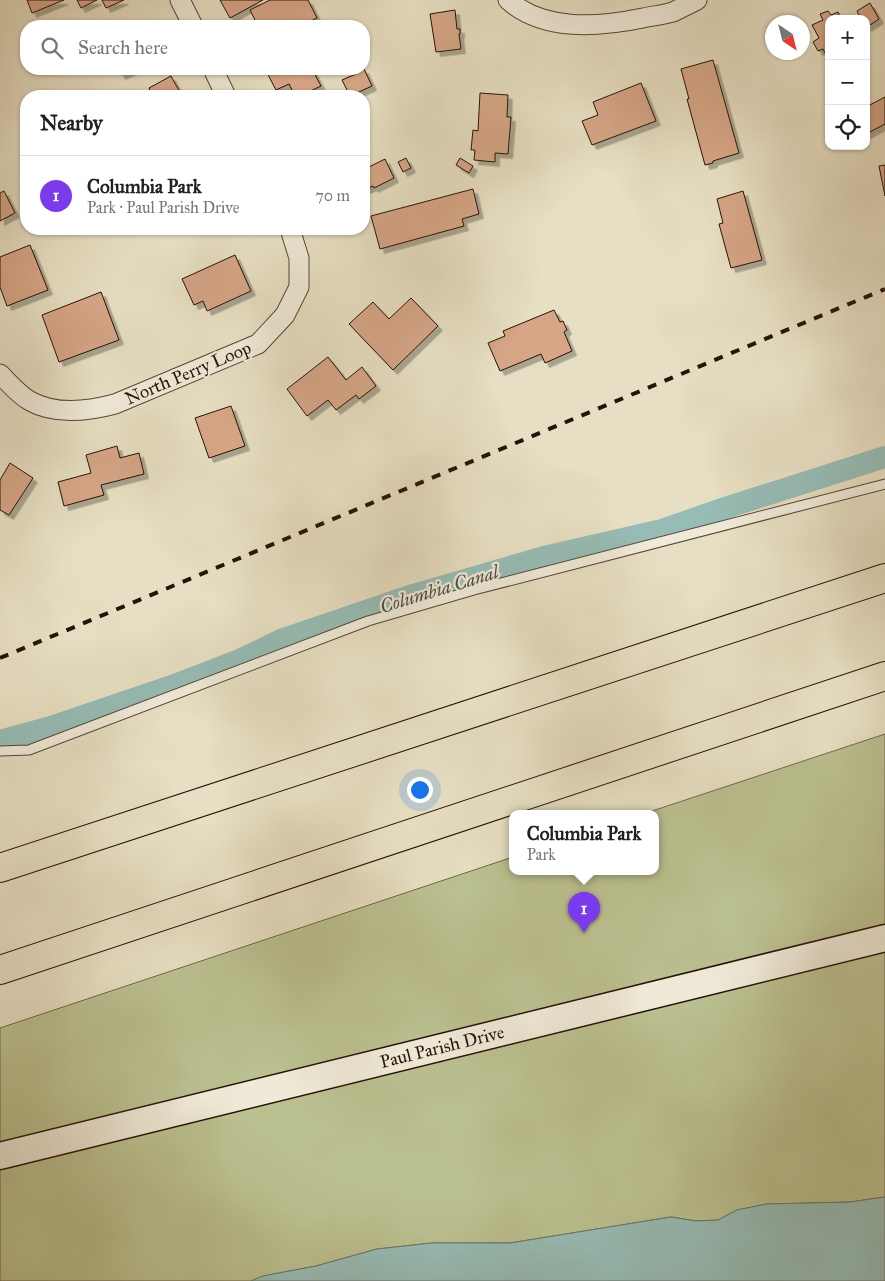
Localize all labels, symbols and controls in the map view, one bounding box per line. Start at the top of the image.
north arrow [765,15,810,60]
map controls [825,15,870,150]
button: + [825,15,870,60]
search box [20,20,370,75]
icon: search [38,34,66,62]
text: Search here [78,36,168,59]
button: − [825,60,870,105]
button: locate [825,105,870,150]
text: Nearby [40,110,103,136]
text: Columbia Park [87,175,201,198]
text: 1 [53,186,59,205]
text: 70 m [315,186,350,205]
text: Park · Paul Parish Drive [87,198,239,217]
street label: North Perry Loop [122,337,254,409]
water label: Columbia Canal [377,560,503,618]
your location [407,777,433,803]
popup [509,810,659,875]
text: Columbia Park [527,822,641,845]
text: Park [527,845,556,864]
pin: 1 [568,892,600,933]
street label: Paul Parish Drive [378,1021,506,1073]

